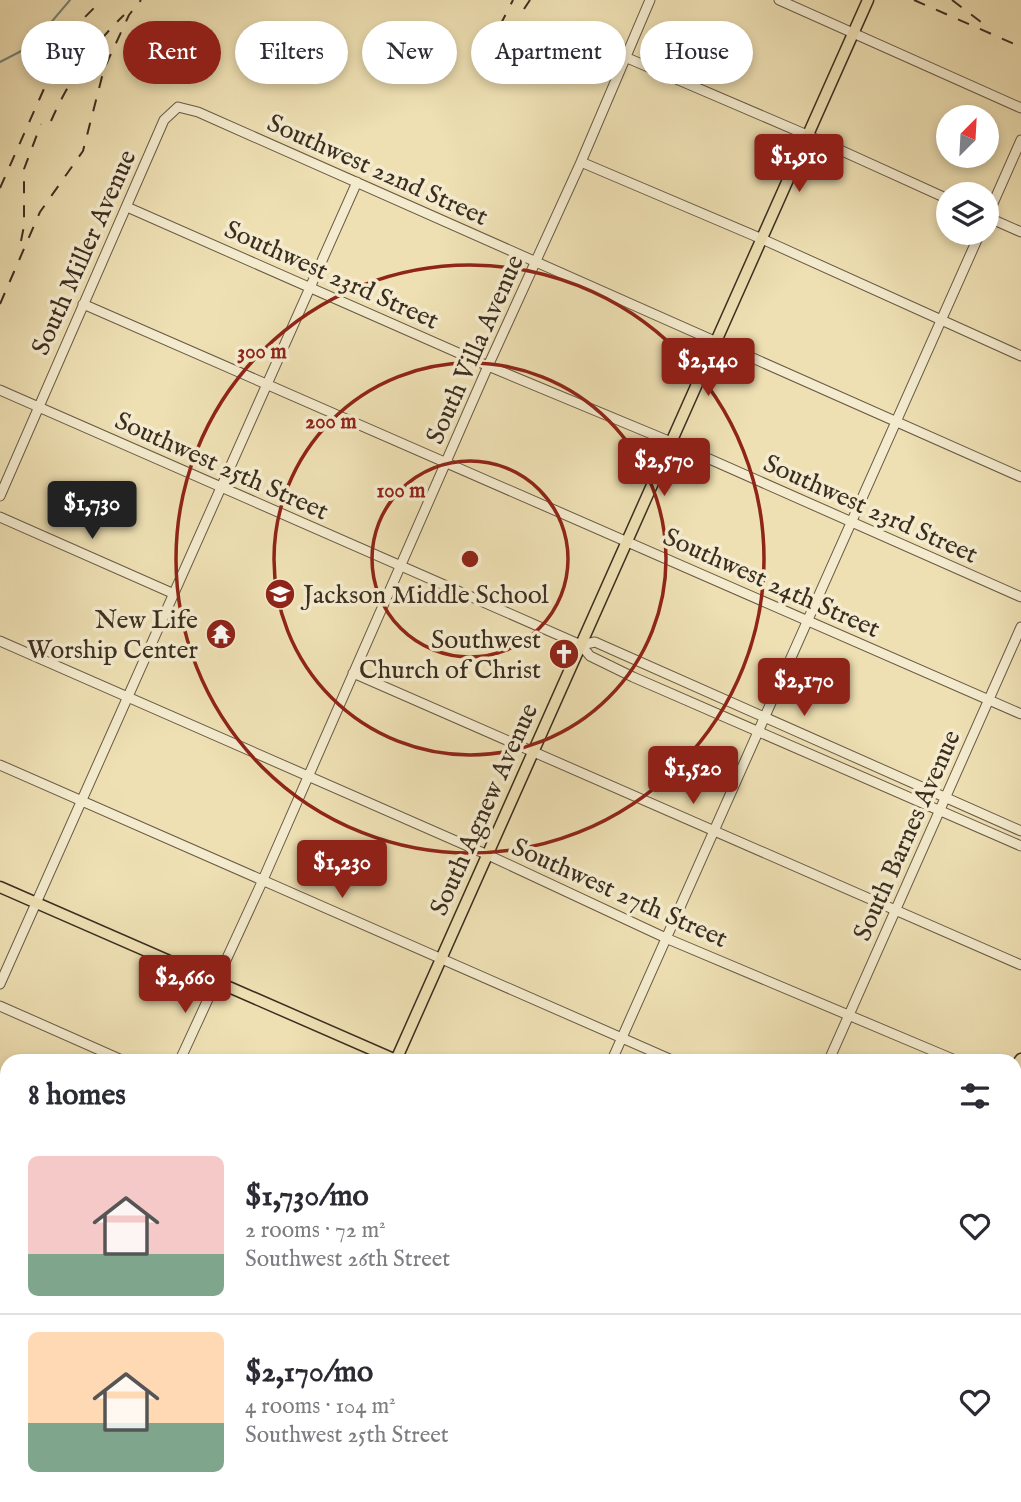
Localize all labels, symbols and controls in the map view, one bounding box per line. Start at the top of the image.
chip: Buy [21,21,109,84]
chip: Rent [123,21,221,84]
chip: Filters [235,21,348,84]
chip: New [362,21,457,84]
chip: Apartment [471,21,626,84]
chip: House [640,21,753,84]
north arrow [936,105,999,168]
map controls [936,105,999,245]
street label: Southwest 22nd Street [262,107,493,234]
pin: $1,910 [742,134,856,194]
text: $1,910 [770,142,828,171]
street label: South Miller Avenue [24,145,144,360]
button: layers [936,182,999,245]
street label: Southwest 23rd Street [219,213,444,338]
street label: South Villa Avenue [419,250,532,449]
pin: $2,140 [651,338,765,398]
text: 300 m [237,339,287,366]
text: $2,140 [678,346,738,375]
street label: Southwest 25th Street [109,404,333,528]
text: 200 m [305,409,357,436]
pin: $2,570 [607,438,721,498]
text: $2,570 [634,446,694,475]
street label: Southwest 23rd Street [758,447,983,572]
text: 100 m [376,478,426,505]
pin: $1,730 [35,482,149,541]
text: $1,730 [64,489,120,518]
street label: Southwest 24th Street [658,521,885,646]
centre of rings [458,547,482,571]
school or university icon: Jackson Middle School [263,577,297,611]
place label: Jackson Middle School [300,579,550,612]
place label: New Life Worship Center [27,604,198,667]
temple icon: New Life Worship Center [204,617,238,651]
place label: Southwest Church of Christ [359,624,541,687]
church icon: Southwest Church of Christ [547,637,581,671]
pin: $2,170 [747,658,861,718]
text: $2,170 [774,666,834,695]
street label: South Agnew Avenue [423,698,546,921]
street label: South Barnes Avenue [846,725,969,946]
pin: $1,520 [636,746,750,806]
text: $1,520 [664,754,722,783]
street label: Southwest 27th Street [506,831,733,956]
pin: $1,230 [285,841,399,900]
text: $1,230 [313,848,371,877]
pin: $2,660 [128,956,242,1015]
text: $2,660 [155,963,215,992]
text: 8 homes [28,1077,126,1115]
icon: filters [956,1077,994,1115]
text: $1,730/mo [245,1178,369,1216]
icon: home [84,1184,168,1268]
icon: heart [956,1207,994,1245]
text: 2 rooms · 72 m² [245,1216,386,1245]
text: Southwest 26th Street [245,1245,450,1274]
text: $2,170/mo [245,1354,373,1392]
icon: home [84,1360,168,1444]
icon: heart [956,1383,994,1421]
text: 4 rooms · 104 m² [245,1392,396,1421]
text: Southwest 25th Street [245,1421,449,1450]

